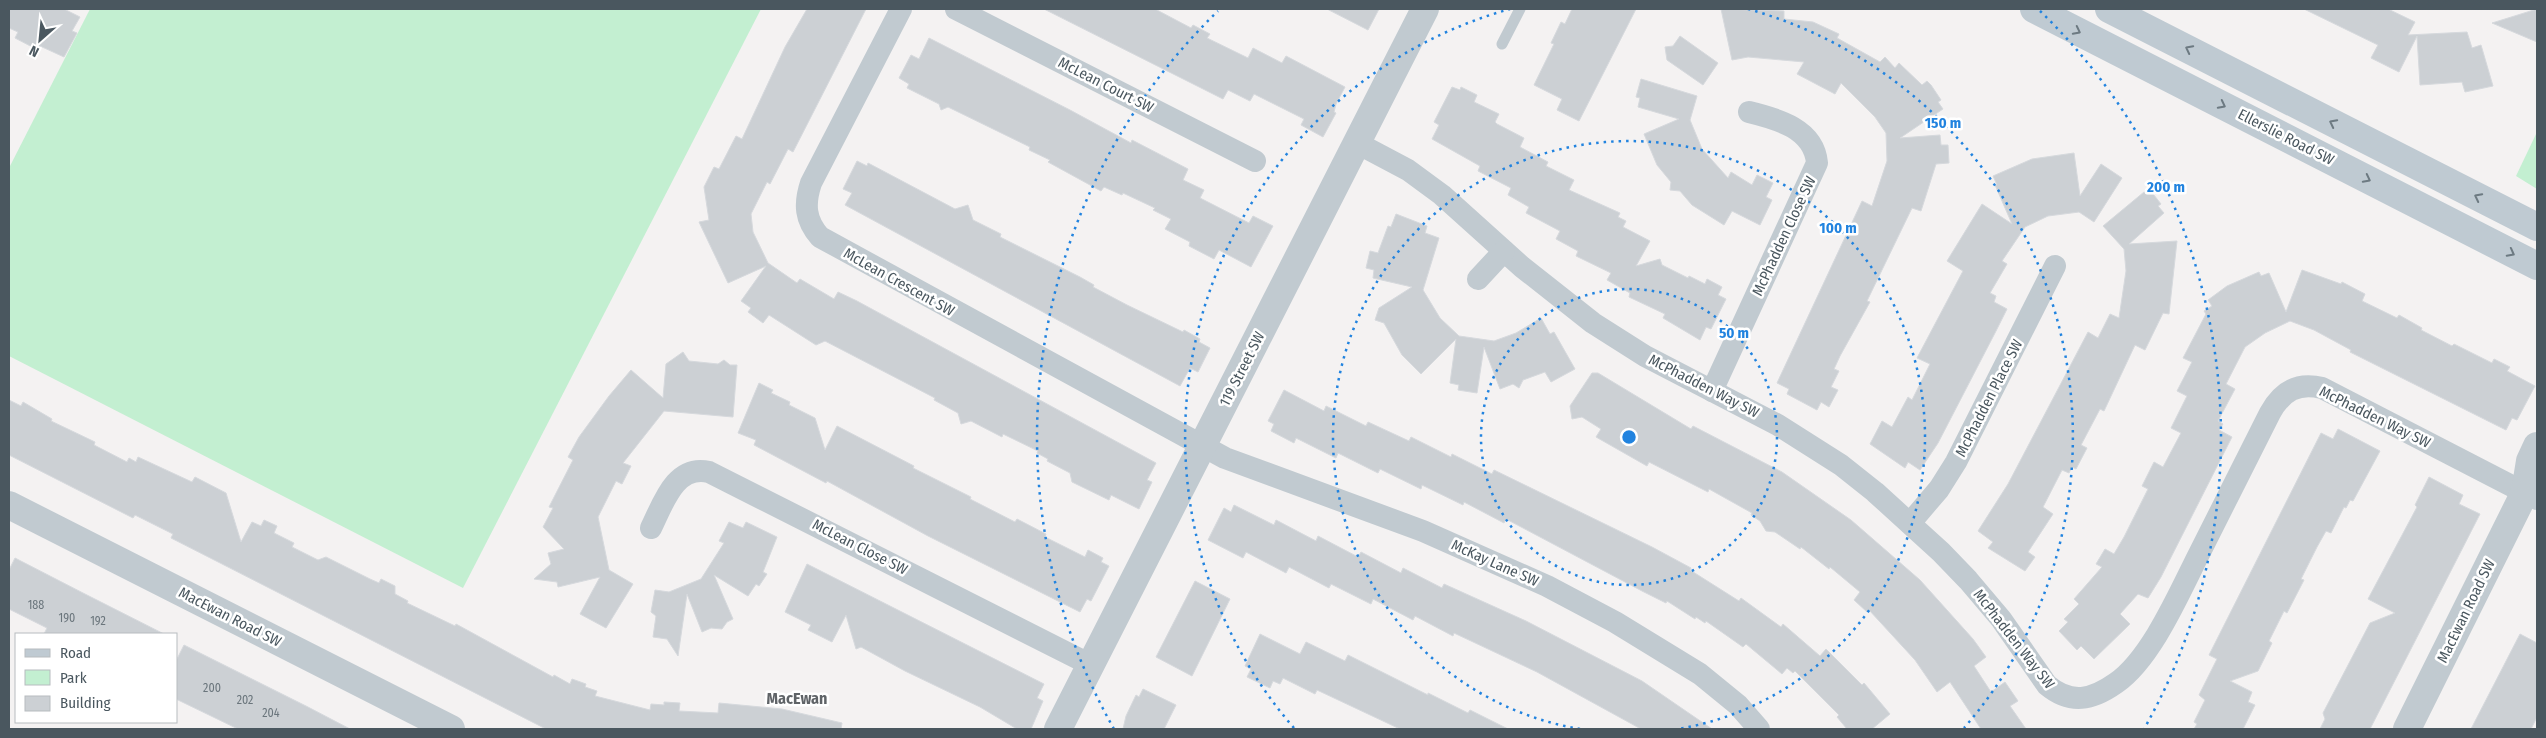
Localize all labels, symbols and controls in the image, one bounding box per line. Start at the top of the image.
north arrow [15,15,65,65]
one-way arrow [2072,25,2081,35]
text: N [27,42,42,61]
one-way arrow [2185,45,2194,55]
street label: McLean Court SW [1055,53,1157,117]
one-way arrow [2217,99,2226,109]
street label: Ellerslie Road SW [2235,105,2337,169]
text: 150 m [1925,114,1961,132]
one-way arrow [2330,119,2339,129]
street label: McPhadden Close SW [1748,173,1820,299]
one-way arrow [2361,173,2370,183]
text: 200 m [2146,178,2185,196]
one-way arrow [2474,193,2483,203]
text: 100 m [1819,219,1857,237]
street label: McLean Crescent SW [840,244,958,320]
one-way arrow [2506,247,2515,257]
text: 50 m [1719,324,1749,342]
street label: 119 Street SW [1216,329,1268,409]
street label: McPhadden Place SW [1952,336,2026,460]
street label: McPhadden Way SW [1646,350,1762,422]
street label: McPhadden Way SW [2316,382,2434,452]
centre of rings [1620,428,1638,446]
street label: McLean Close SW [809,515,911,579]
street label: McKay Lane SW [1449,536,1541,590]
street label: MacEwan Road SW [2433,556,2499,666]
street label: MacEwan Road SW [176,583,284,651]
street label: McPhadden Way SW [1970,586,2058,692]
house number: 188 [28,598,44,612]
house number: 190 [59,611,75,625]
house number: 192 [90,614,106,628]
legend [15,633,178,723]
text: Road [60,644,91,662]
text: Park [60,669,87,687]
house number: 200 [203,681,221,695]
district label: MacEwan [767,689,827,708]
house number: 202 [237,693,253,707]
text: Building [60,694,111,712]
house number: 204 [262,706,280,720]

